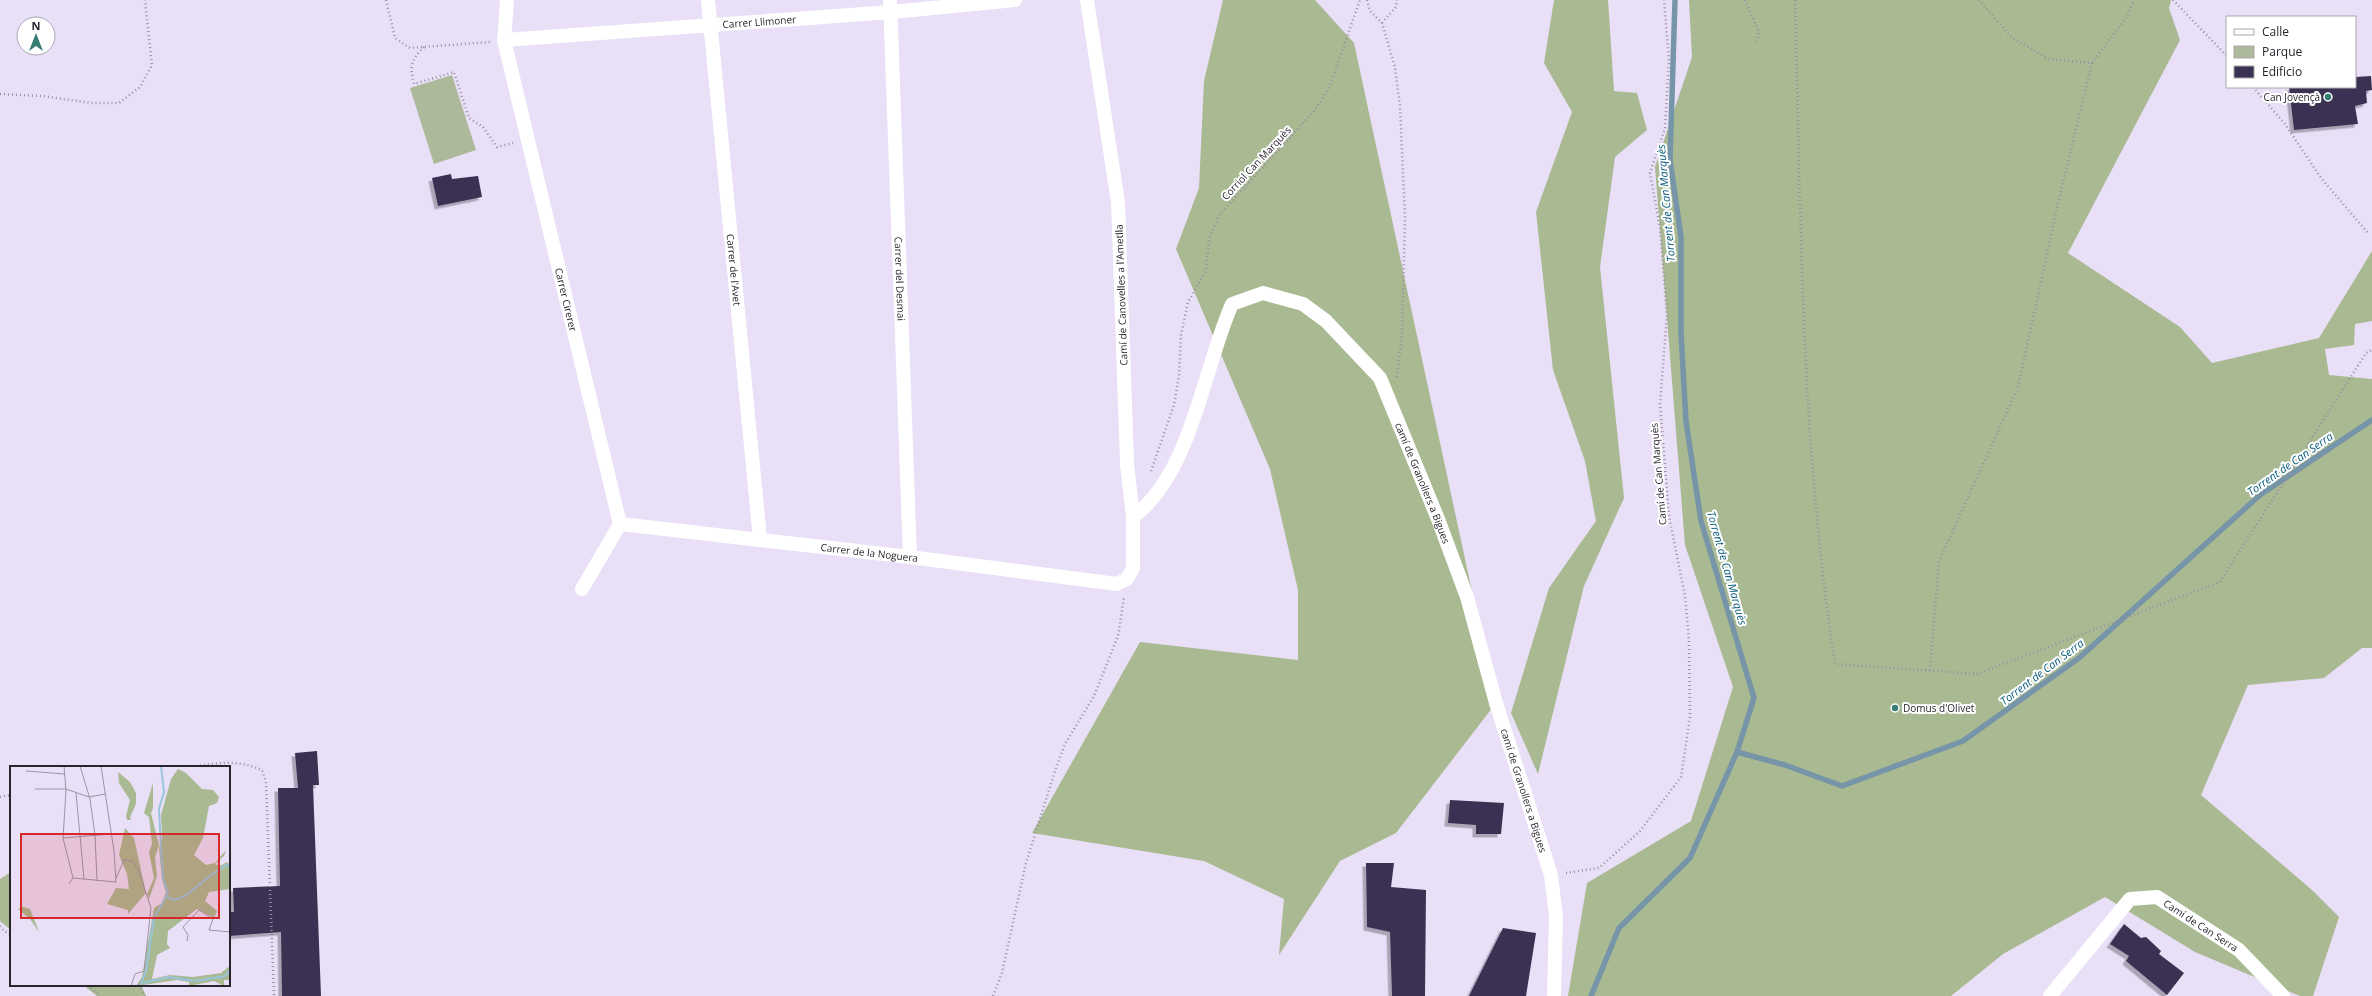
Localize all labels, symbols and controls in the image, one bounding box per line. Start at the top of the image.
street label: Carrer Llimoner [722,12,797,31]
north arrow [16,16,56,56]
legend [2226,16,2356,88]
text: N [32,18,40,33]
text: Calle [2262,23,2289,40]
text: Parque [2262,43,2302,60]
text: Edificio [2262,63,2302,80]
place label: Can Jovençà [2264,90,2320,104]
marker: Can Jovençà [2323,92,2333,102]
street label: Corriol Can Marquès [1218,123,1294,203]
water label: Torrent de Can Marquès [1653,143,1678,262]
street label: Camí de Canovelles a l'Ametlla [1112,224,1130,366]
street label: Carrer de l'Avet [724,233,744,307]
street label: Carrer del Desmai [892,236,909,321]
street label: Carrer Cirerer [552,266,581,333]
street label: camí de Granollers a Bigues [1392,420,1454,546]
street label: Camí de Can Marquès [1647,422,1669,526]
water label: Torrent de Can Serra [2244,428,2335,499]
water label: Torrent de Can Marquès [1704,509,1751,627]
street label: Carrer de la Noguera [820,540,919,565]
water label: Torrent de Can Serra [1997,635,2087,708]
place label: Domus d'Olivet [1903,701,1975,715]
marker: Domus d'Olivet [1890,703,1900,713]
street label: camí de Granollers a Bigues [1498,727,1550,854]
inset map [10,766,230,986]
street label: Camí de Can Serra [2161,896,2241,955]

